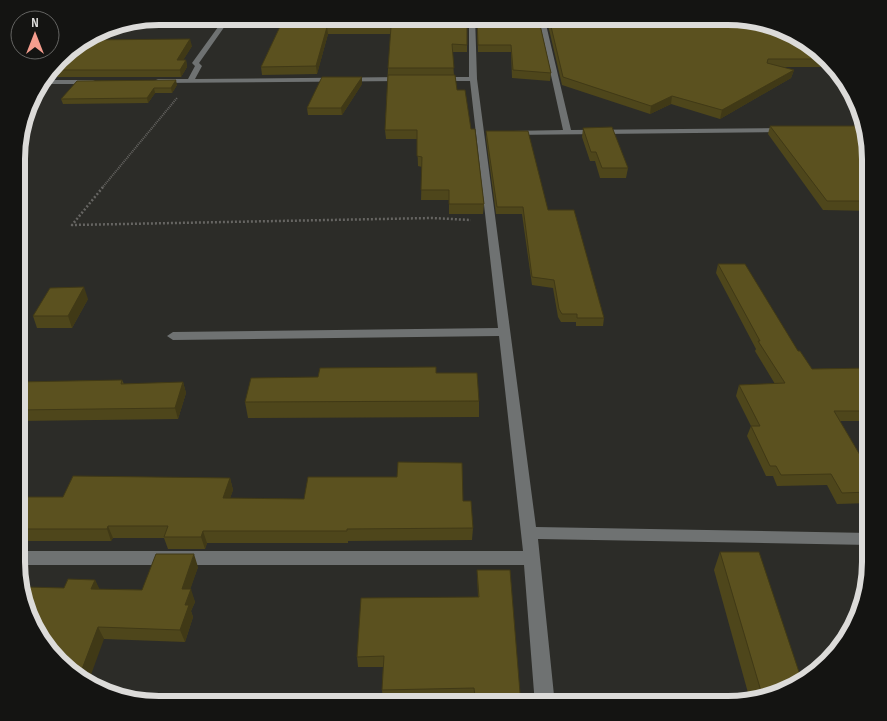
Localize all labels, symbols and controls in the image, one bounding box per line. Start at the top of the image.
north arrow [10,10,60,60]
text: N [31,14,39,31]

